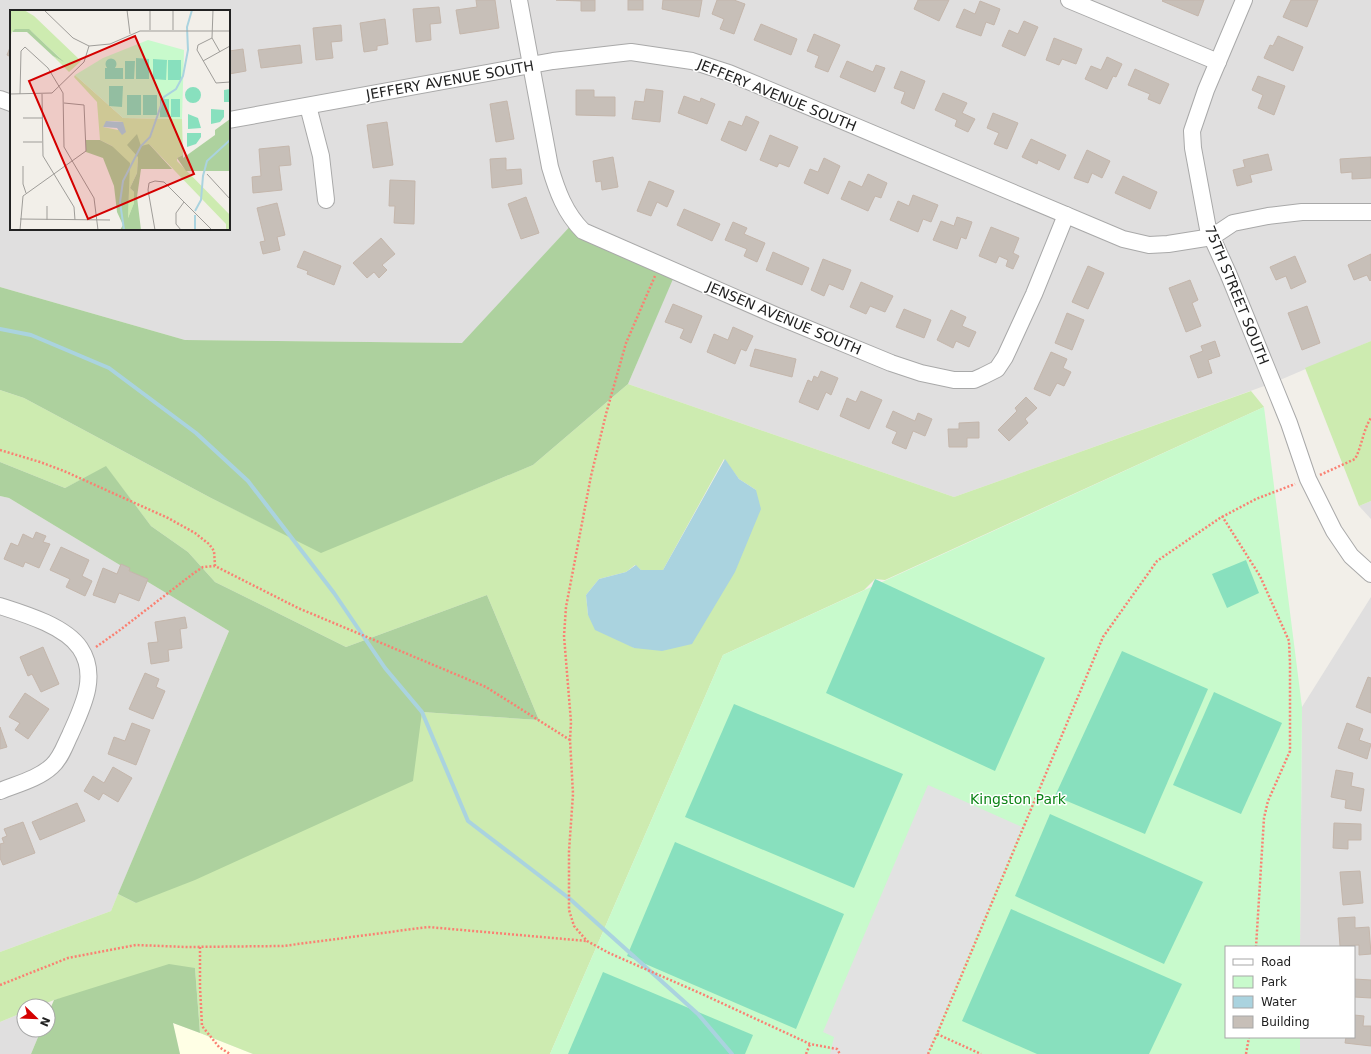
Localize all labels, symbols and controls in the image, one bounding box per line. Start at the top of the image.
inset map [10,10,230,230]
street label: JEFFERY AVENUE SOUTH [694,55,859,134]
street label: JEFFERY AVENUE SOUTH [364,57,535,103]
street label: 75TH STREET SOUTH [1202,223,1272,367]
street label: JENSEN AVENUE SOUTH [703,278,864,358]
park label: Kingston Park [970,791,1067,807]
legend [1225,946,1355,1038]
text: Road [1261,955,1291,969]
text: Park [1261,975,1287,989]
text: Water [1261,995,1297,1009]
north arrow [16,998,56,1038]
text: N [37,1015,53,1028]
text: Building [1261,1015,1310,1029]

